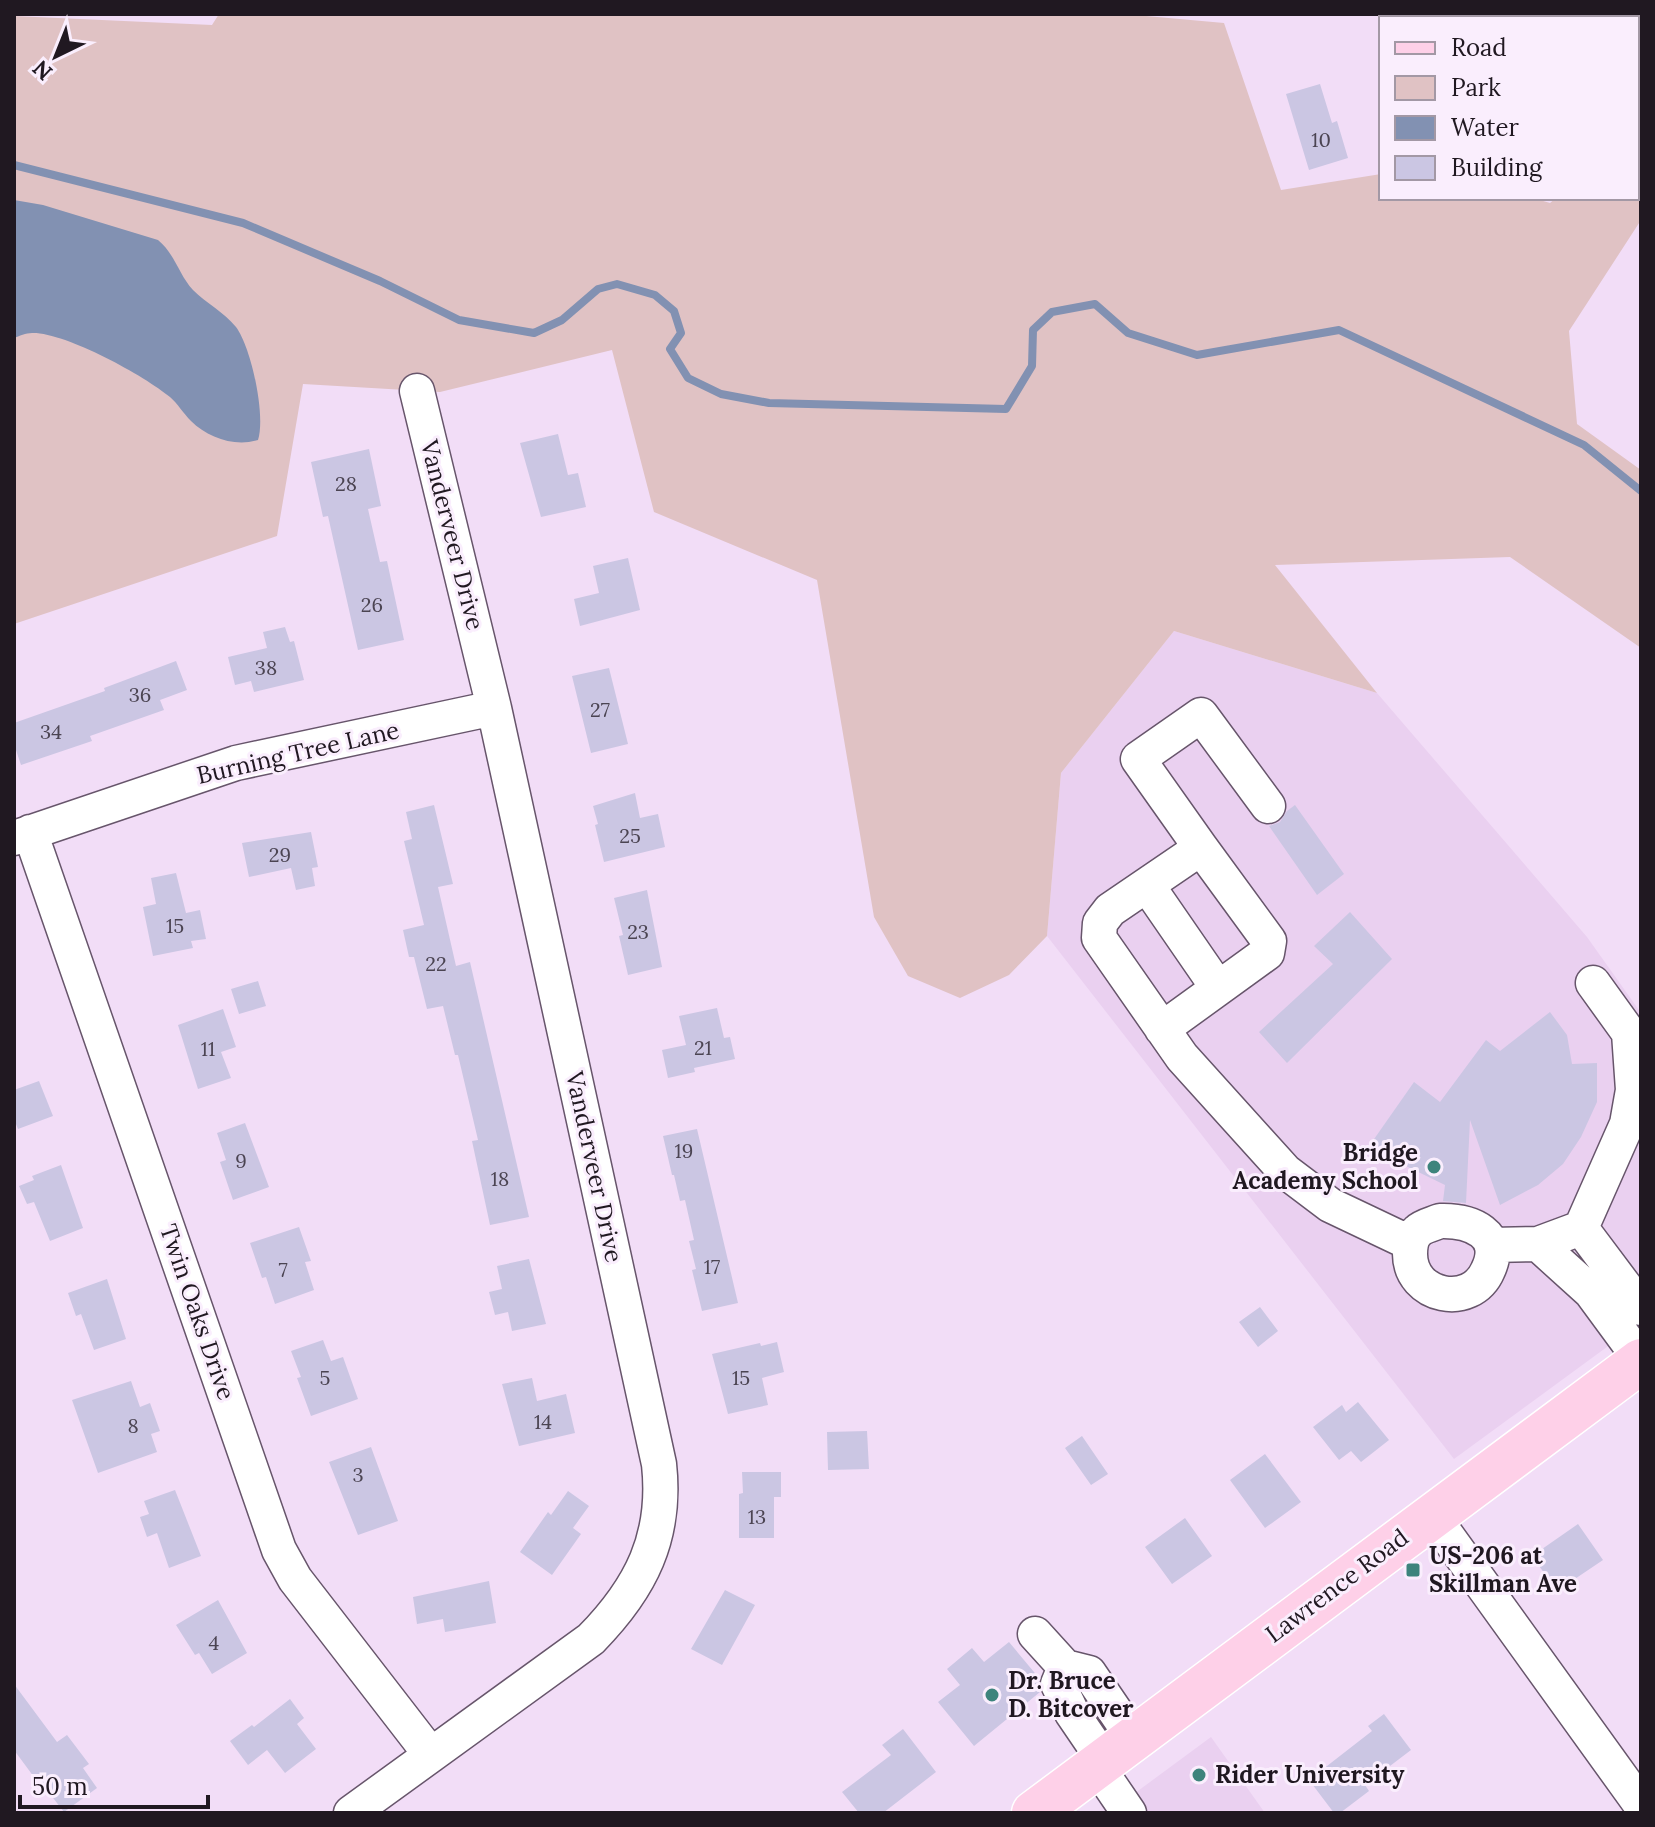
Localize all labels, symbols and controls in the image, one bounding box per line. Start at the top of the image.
north arrow [16,16,96,96]
legend [1379,16,1639,200]
text: Road [1451,32,1507,63]
text: N [27,55,58,87]
text: Park [1451,72,1501,103]
text: Water [1451,112,1519,143]
house number: 10 [1311,127,1331,152]
text: Building [1451,152,1543,183]
street label: Vanderveer Drive [414,436,491,633]
house number: 28 [335,471,357,496]
house number: 26 [361,592,383,617]
house number: 38 [255,655,277,680]
house number: 36 [129,682,151,707]
house number: 27 [590,697,610,722]
street label: Burning Tree Lane [194,714,402,791]
house number: 34 [40,719,62,744]
house number: 25 [619,823,641,848]
house number: 29 [269,842,291,867]
house number: 15 [166,913,184,938]
house number: 23 [627,919,649,944]
house number: 22 [425,951,447,976]
house number: 21 [694,1035,712,1060]
house number: 11 [201,1036,215,1061]
street label: Vanderveer Drive [559,1068,630,1265]
place label: Bridge Academy School [1233,1137,1418,1196]
house number: 19 [675,1138,693,1163]
house number: 9 [235,1148,247,1173]
marker: Bridge Academy School [1425,1158,1443,1176]
house number: 18 [491,1166,509,1191]
street label: Twin Oaks Drive [153,1220,242,1404]
house number: 17 [704,1254,720,1279]
house number: 7 [278,1257,288,1282]
house number: 5 [320,1365,330,1390]
house number: 15 [732,1365,750,1390]
house number: 14 [534,1409,552,1434]
house number: 8 [127,1413,139,1438]
house number: 3 [352,1462,364,1487]
house number: 13 [748,1504,766,1529]
street label: Lawrence Road [1259,1522,1414,1649]
place label: US-206 at Skillman Ave [1429,1540,1577,1599]
marker: US-206 at Skillman Ave [1404,1561,1422,1579]
house number: 4 [209,1630,220,1655]
place label: Dr. Bruce D. Bitcover [1008,1665,1134,1724]
marker: Dr. Bruce D. Bitcover [983,1686,1001,1704]
scale bar [20,1759,208,1809]
place label: Rider University [1215,1759,1405,1790]
marker: Rider University [1190,1766,1208,1784]
text: 50 m [32,1771,88,1802]

